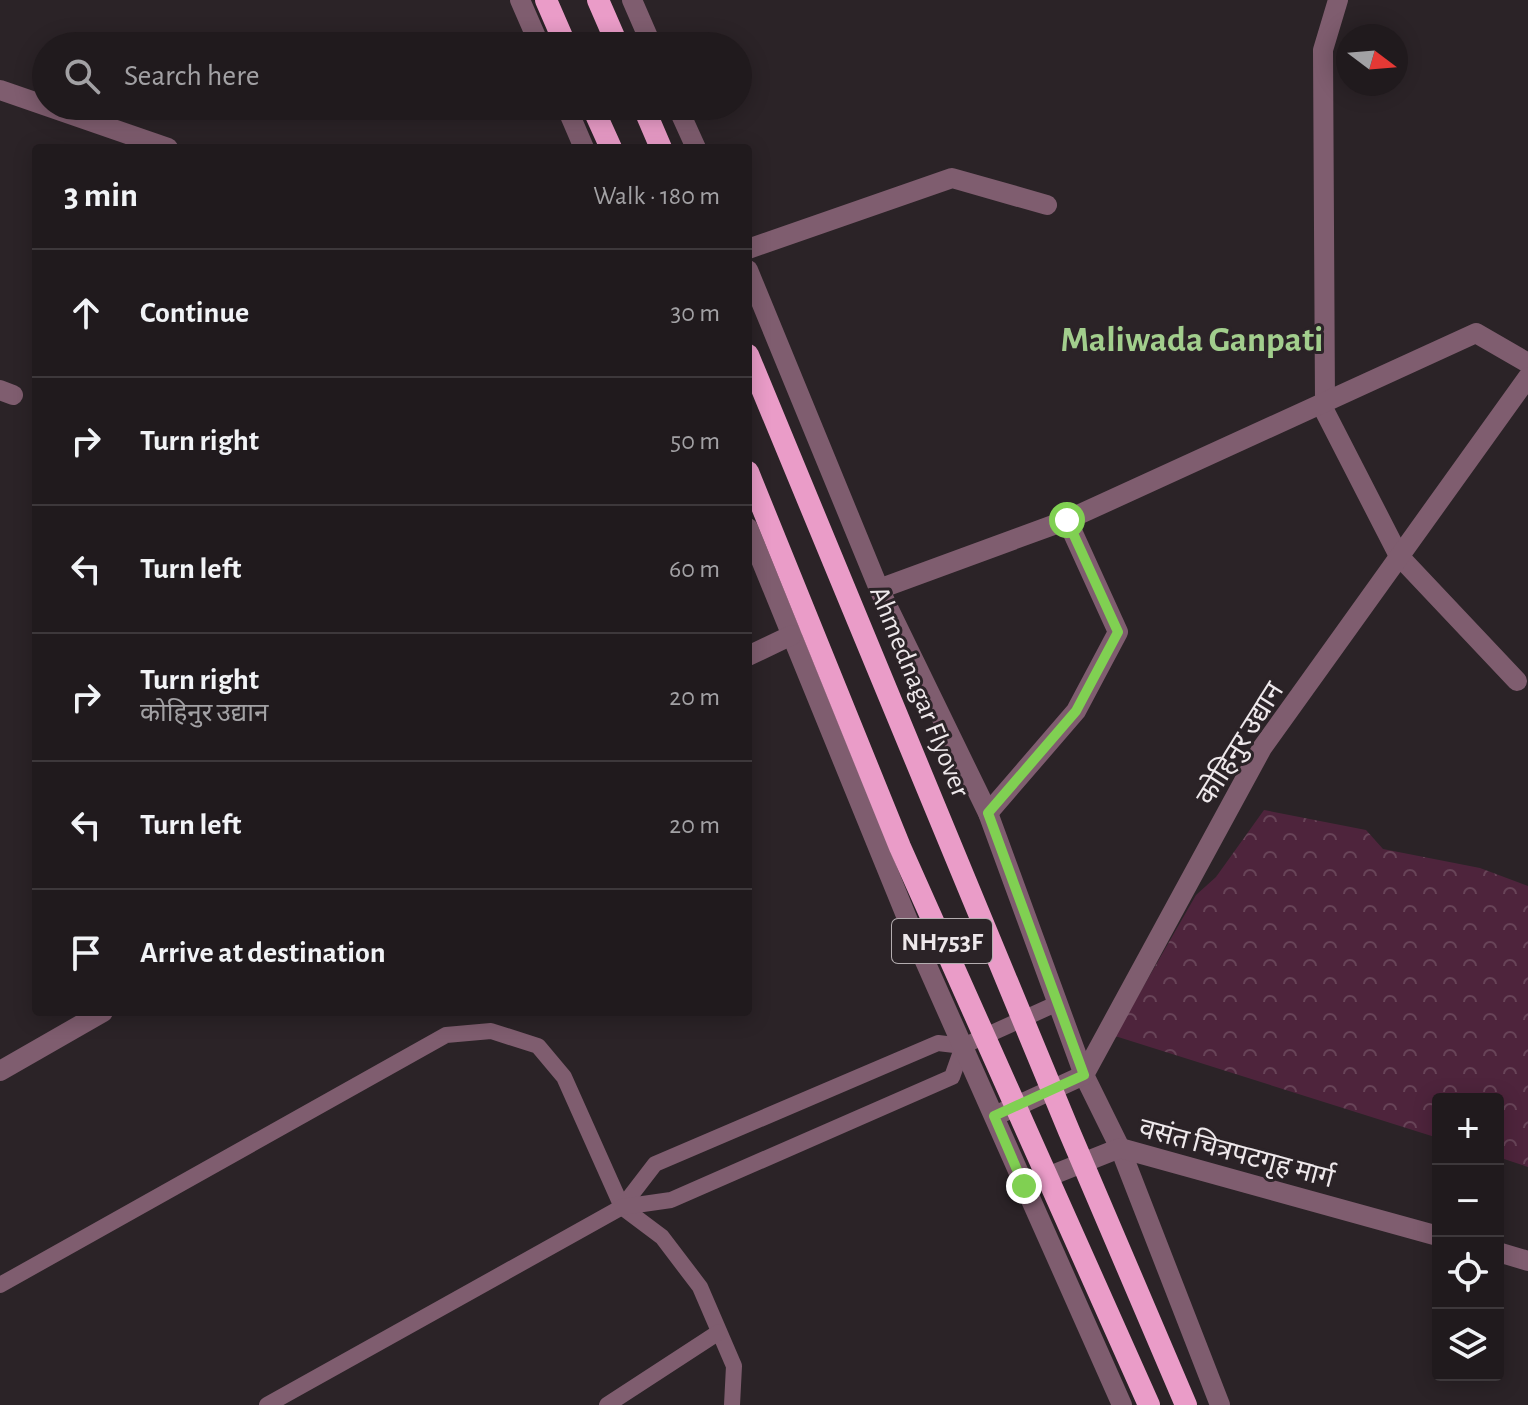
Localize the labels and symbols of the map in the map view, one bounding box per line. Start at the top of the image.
north arrow [1336,24,1408,96]
district label: Maliwada Ganpati [1060,322,1324,358]
route start [1049,502,1085,538]
street label: Ahmednagar Flyover [864,582,974,801]
street label: कोहिनुर उद्यान [1189,676,1291,811]
road number: NH753F [892,919,992,963]
street label: वसंत चित्रपटगृह मार्ग [1135,1111,1339,1196]
route end [1006,1168,1042,1204]

